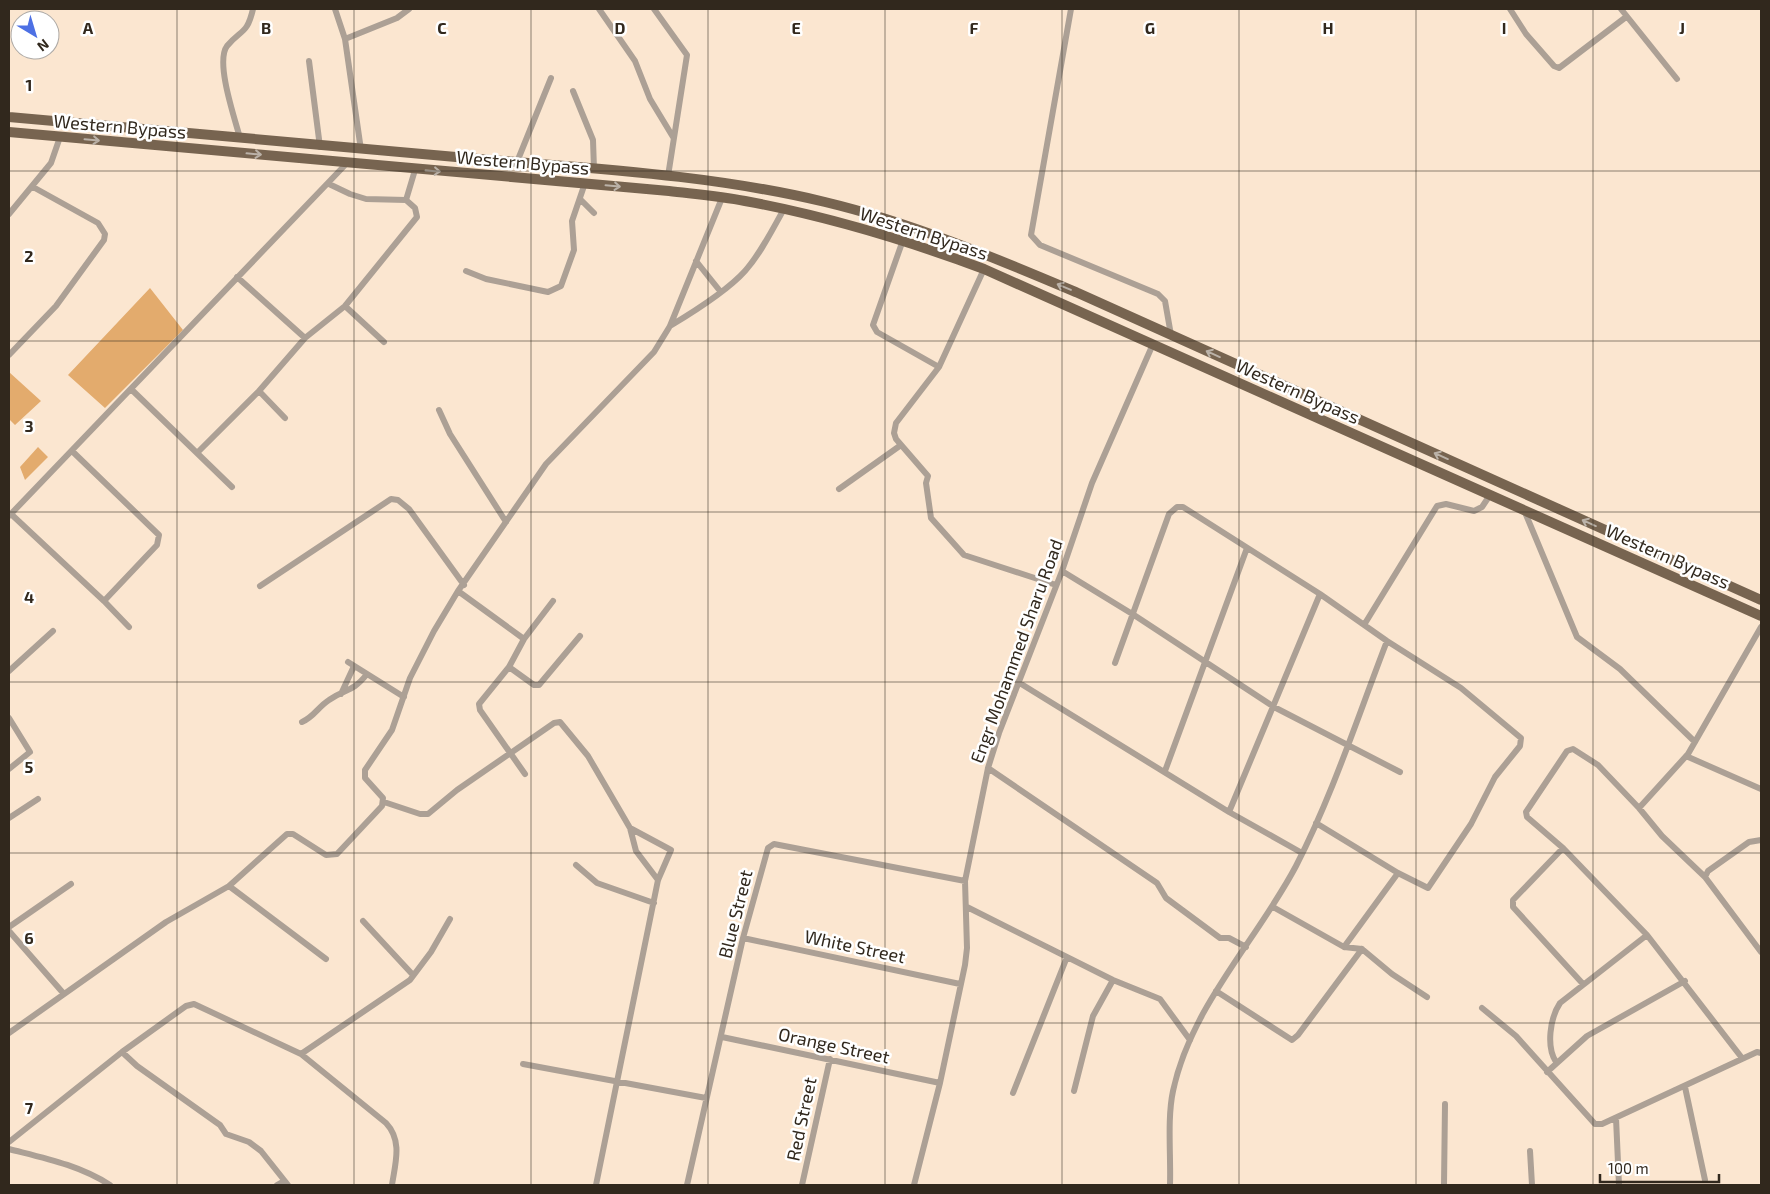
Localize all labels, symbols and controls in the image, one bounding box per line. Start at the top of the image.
north arrow [10,10,60,60]
text: A [83,18,94,37]
text: B [261,18,271,37]
text: C [437,18,447,37]
text: D [615,18,626,37]
text: E [791,18,801,37]
text: F [970,18,979,37]
text: G [1145,18,1155,37]
text: H [1322,18,1334,37]
text: I [1502,18,1506,37]
text: J [1679,18,1685,37]
text: N [34,36,53,55]
text: 1 [26,75,32,94]
street label: Western Bypass [53,109,187,143]
one-way arrow [84,135,100,144]
street label: Western Bypass [456,145,590,179]
one-way arrow [246,149,262,159]
one-way arrow [425,166,441,176]
one-way arrow [604,181,620,191]
street label: Western Bypass [857,202,991,264]
text: 2 [24,246,34,265]
one-way arrow [1057,282,1072,292]
one-way arrow [1206,348,1221,358]
street label: Western Bypass [1233,354,1363,428]
text: 3 [24,416,34,435]
one-way arrow [1434,451,1449,460]
one-way arrow [1582,517,1597,527]
street label: Western Bypass [1603,519,1733,593]
street label: Engr Mohammed Sharu Road [965,536,1067,766]
text: 4 [24,587,34,606]
text: 5 [25,757,34,776]
street label: Blue Street [713,867,757,961]
street label: White Street [803,925,908,967]
text: 6 [24,928,34,947]
street label: Orange Street [776,1022,892,1068]
street label: Red Street [781,1075,821,1163]
text: 7 [25,1098,34,1117]
scale bar [1600,1152,1719,1184]
text: 100 m [1608,1159,1649,1177]

